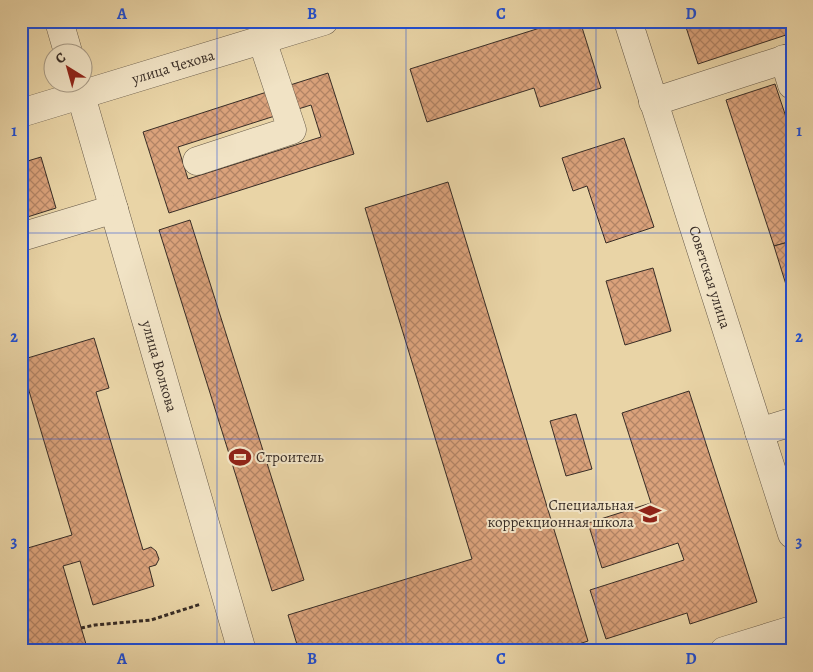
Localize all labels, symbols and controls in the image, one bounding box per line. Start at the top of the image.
text: A [116,3,128,25]
text: B [307,3,317,25]
text: C [496,3,506,25]
text: D [685,3,697,25]
north arrow [42,42,92,92]
street label: улица Чехова [128,45,217,89]
text: С [51,48,70,68]
text: 1 [11,120,17,142]
text: 1 [796,120,802,142]
street label: Советская улица [684,223,736,331]
street label: улица Волкова [136,317,182,414]
text: 2 [10,326,18,348]
text: 2 [795,326,803,348]
sports icon: Строитель [227,444,253,470]
place label: Строитель [256,447,324,467]
place label: Специальная коррекционная школа [487,495,634,532]
school or university icon: Специальная коррекционная школа [637,501,663,527]
text: 3 [11,531,18,553]
text: 3 [796,531,803,553]
text: A [116,648,128,670]
text: B [307,648,317,670]
text: C [496,648,506,670]
text: D [685,648,697,670]

